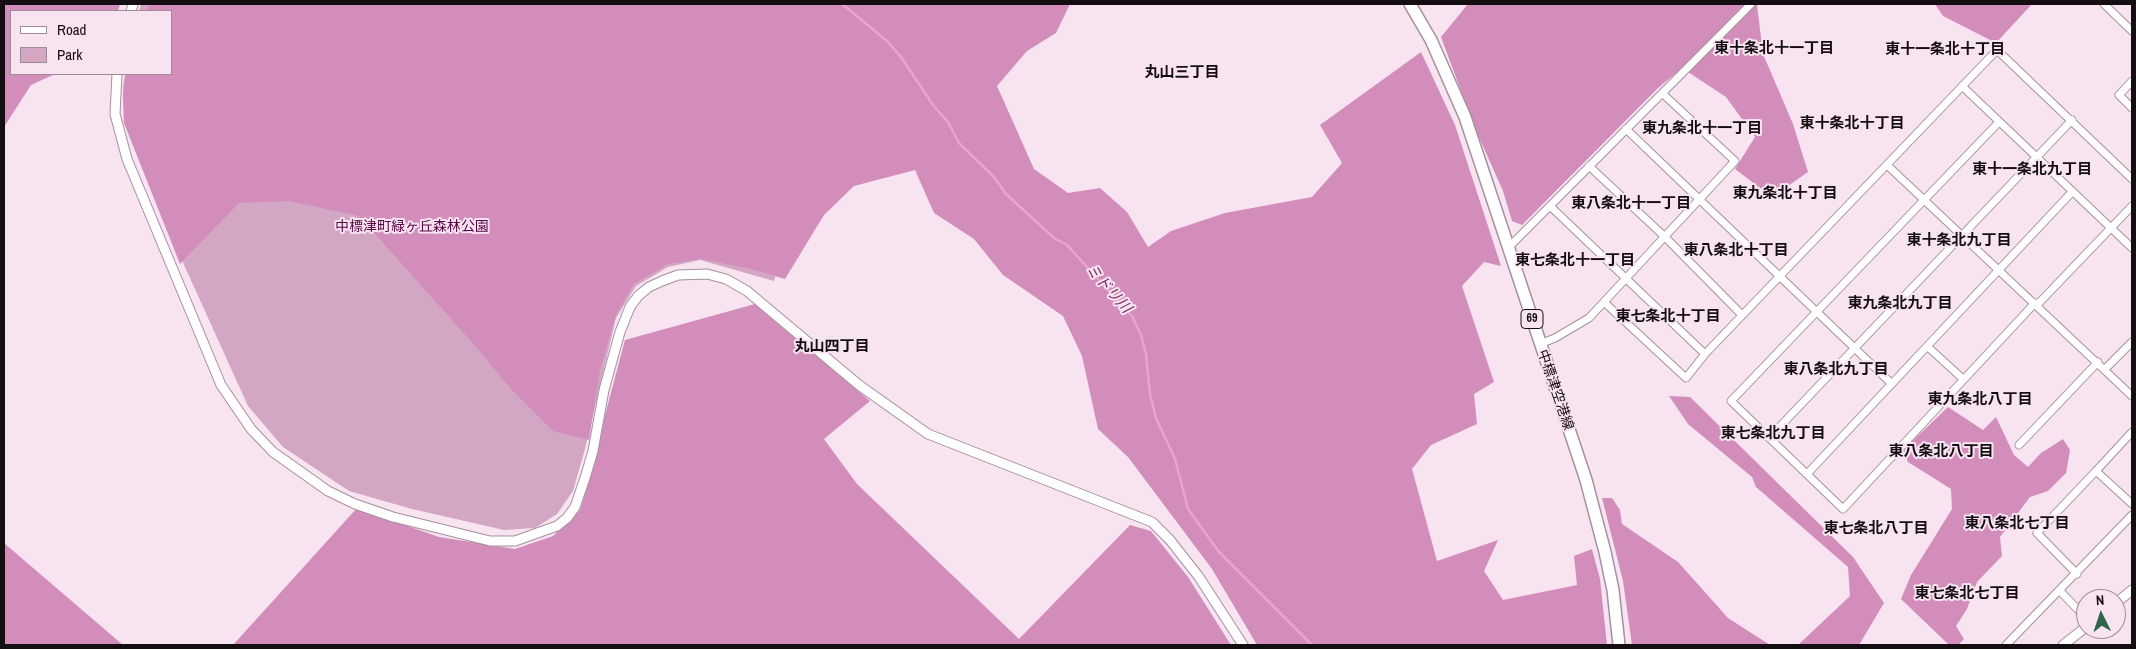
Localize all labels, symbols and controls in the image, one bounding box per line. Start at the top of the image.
legend [10,10,172,75]
text: Road [57,19,86,40]
district label: 東十条北十一丁目 [1714,40,1834,58]
district label: 東十一条北十丁目 [1885,41,2005,59]
text: Park [57,44,82,65]
district label: 丸山三丁目 [1145,64,1219,82]
district label: 東十条北十丁目 [1800,115,1904,133]
district label: 東九条北十一丁目 [1642,120,1762,138]
district label: 東十一条北九丁目 [1972,161,2092,179]
district label: 東九条北十丁目 [1733,185,1837,203]
district label: 東八条北十一丁目 [1571,195,1691,213]
park label: 中標津町緑ヶ丘森林公園 [335,219,489,235]
district label: 東十条北九丁目 [1907,232,2011,250]
district label: 東八条北十丁目 [1684,242,1788,260]
district label: 東七条北十一丁目 [1515,252,1635,270]
water label: ミドリ川 [1081,261,1135,317]
district label: 東九条北九丁目 [1848,295,1952,313]
district label: 東七条北十丁目 [1616,308,1720,326]
road number: 69 [1521,310,1543,328]
district label: 丸山四丁目 [795,338,869,356]
street label: 中標津空港線 [1533,348,1577,432]
district label: 東八条北九丁目 [1784,361,1888,379]
district label: 東九条北八丁目 [1928,391,2032,409]
district label: 東七条北九丁目 [1721,425,1825,443]
district label: 東八条北八丁目 [1889,443,1993,461]
district label: 東八条北七丁目 [1965,515,2069,533]
district label: 東七条北八丁目 [1824,520,1928,538]
district label: 東七条北七丁目 [1915,585,2019,603]
north arrow [2076,589,2126,639]
text: N [2095,591,2105,609]

